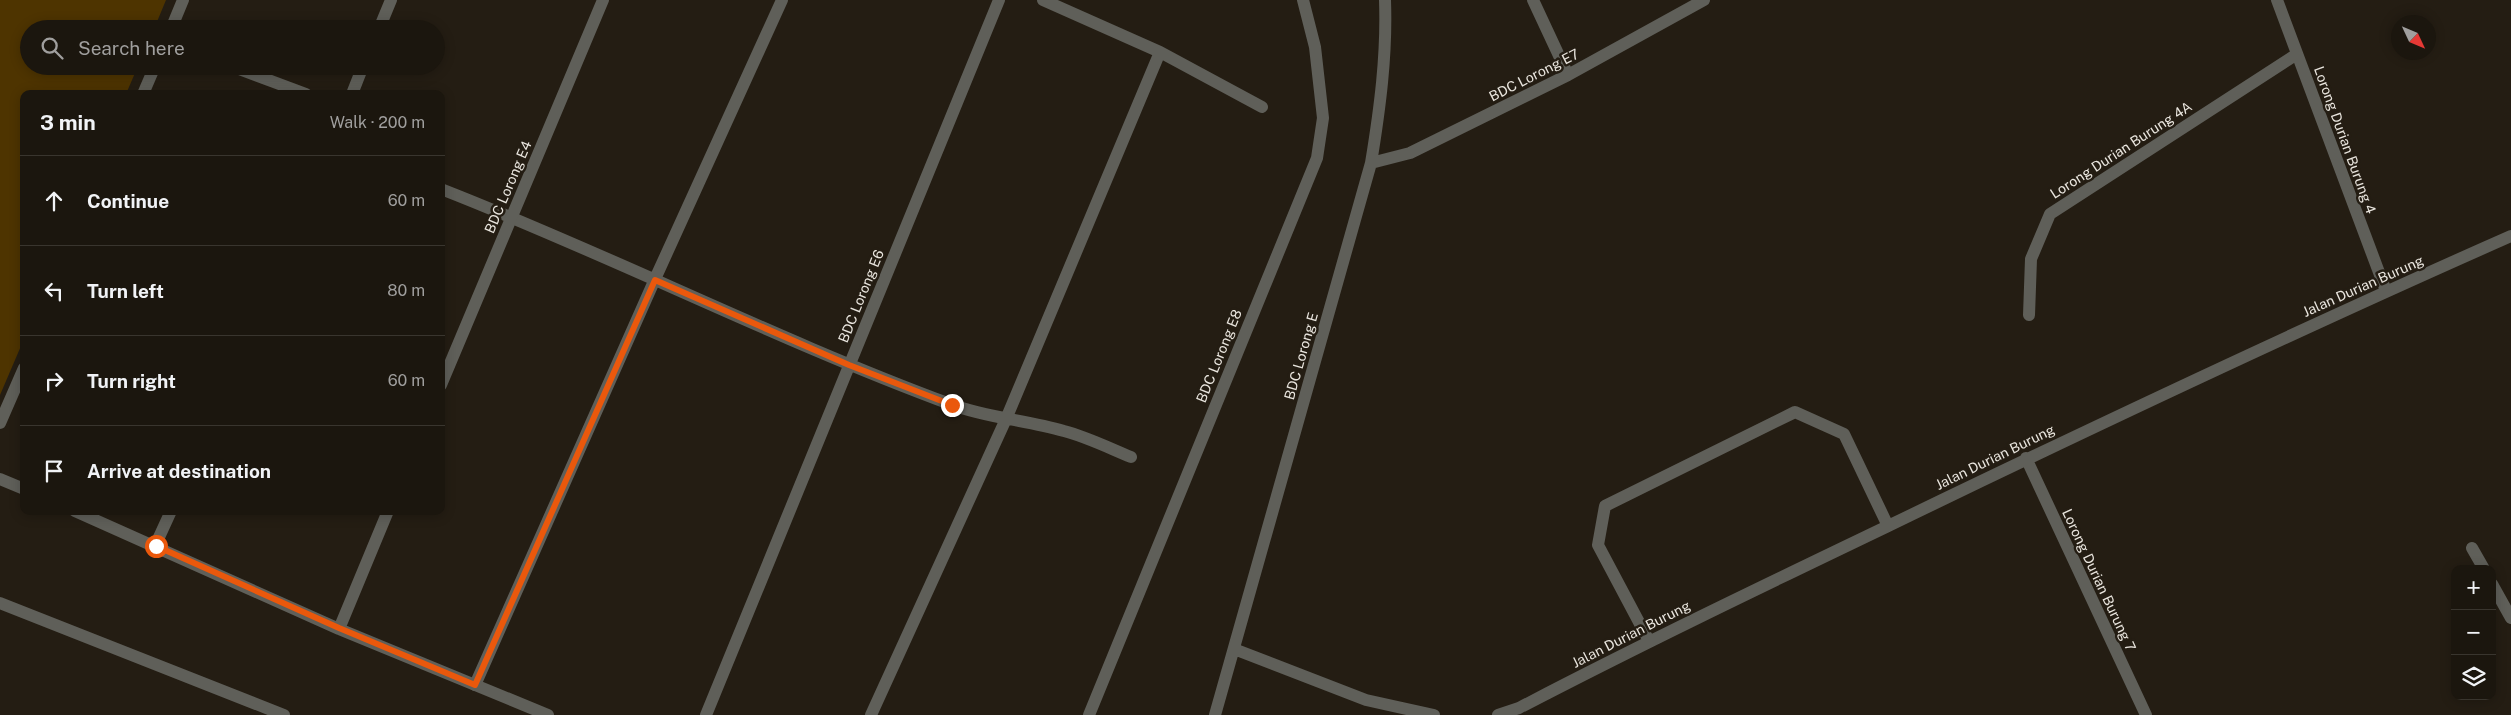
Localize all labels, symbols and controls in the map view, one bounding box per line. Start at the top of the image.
north arrow [2391,15,2436,60]
search box [20,20,445,75]
icon: search [38,34,66,62]
text: Search here [78,37,185,59]
street label: BDC Lorong E7 [1486,46,1582,104]
street label: Lorong Durian Burung 4 [2311,64,2379,216]
street label: Lorong Durian Burung 4A [2047,98,2195,202]
text: 3 min [40,110,96,135]
text: Walk · 200 m [330,113,425,132]
street label: BDC Lorong E4 [481,138,535,236]
icon: ahead [40,187,68,215]
text: Continue [87,190,169,212]
text: 60 m [388,191,425,210]
street label: BDC Lorong E6 [835,247,887,345]
street label: Jalan Durian Burung [2300,252,2426,320]
icon: left [40,277,68,305]
text: Turn left [87,280,164,302]
text: 80 m [387,281,425,300]
street label: BDC Lorong E8 [1193,307,1245,405]
street label: BDC Lorong E [1281,310,1321,402]
icon: right [40,367,68,395]
text: Turn right [87,370,176,392]
text: 60 m [388,371,425,390]
route end [941,394,964,417]
street label: Jalan Durian Burung [1933,421,2058,493]
icon: arrive [40,457,68,485]
text: Arrive at destination [87,460,271,482]
street label: Lorong Durian Burung 7 [2059,506,2139,654]
route start [145,535,168,558]
map controls [2451,565,2496,700]
button: + [2451,565,2496,610]
street label: Jalan Durian Burung [1569,597,1693,671]
button: − [2451,610,2496,655]
button: layers [2451,655,2496,700]

